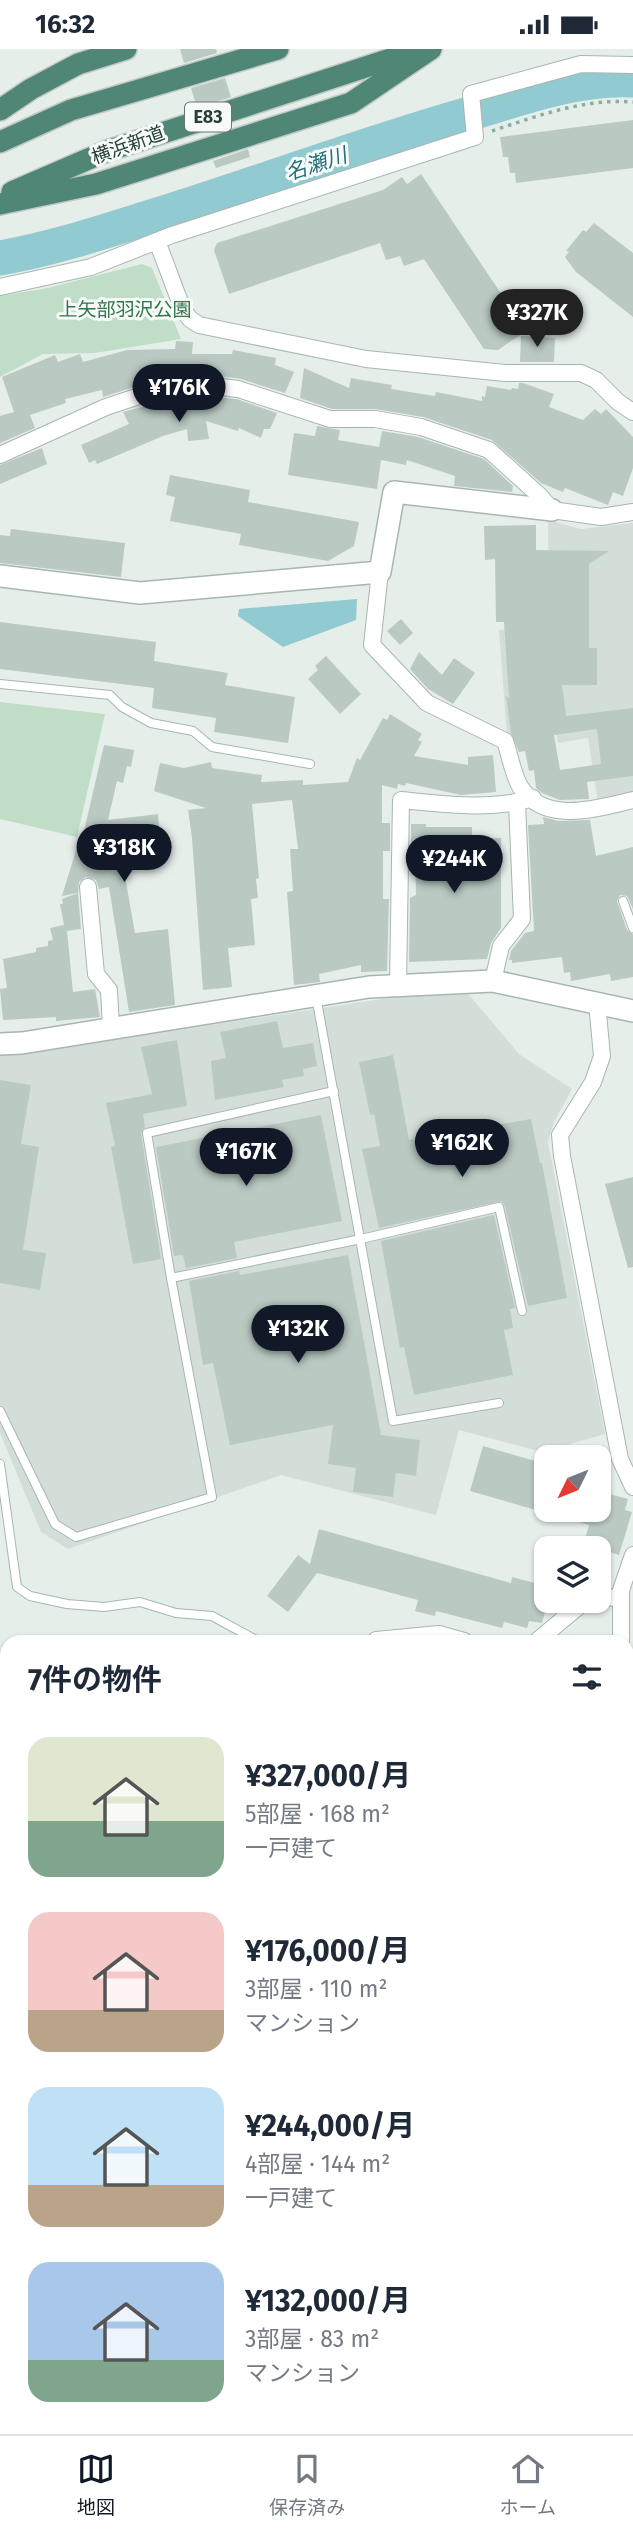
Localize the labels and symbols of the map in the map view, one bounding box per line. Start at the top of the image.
road number: E83 [185,103,231,131]
street label: 横浜新道 [88,121,168,169]
water label: 名瀬川 [282,141,352,186]
pin: ¥327K [488,289,586,349]
park label: 上矢部羽沢公園 [58,298,192,321]
pin: ¥176K [130,365,228,424]
pin: ¥318K [75,825,173,884]
pin: ¥244K [405,835,503,895]
pin: ¥162K [413,1119,511,1179]
pin: ¥167K [197,1129,295,1188]
pin: ¥132K [249,1305,347,1365]
north arrow [534,1445,611,1523]

